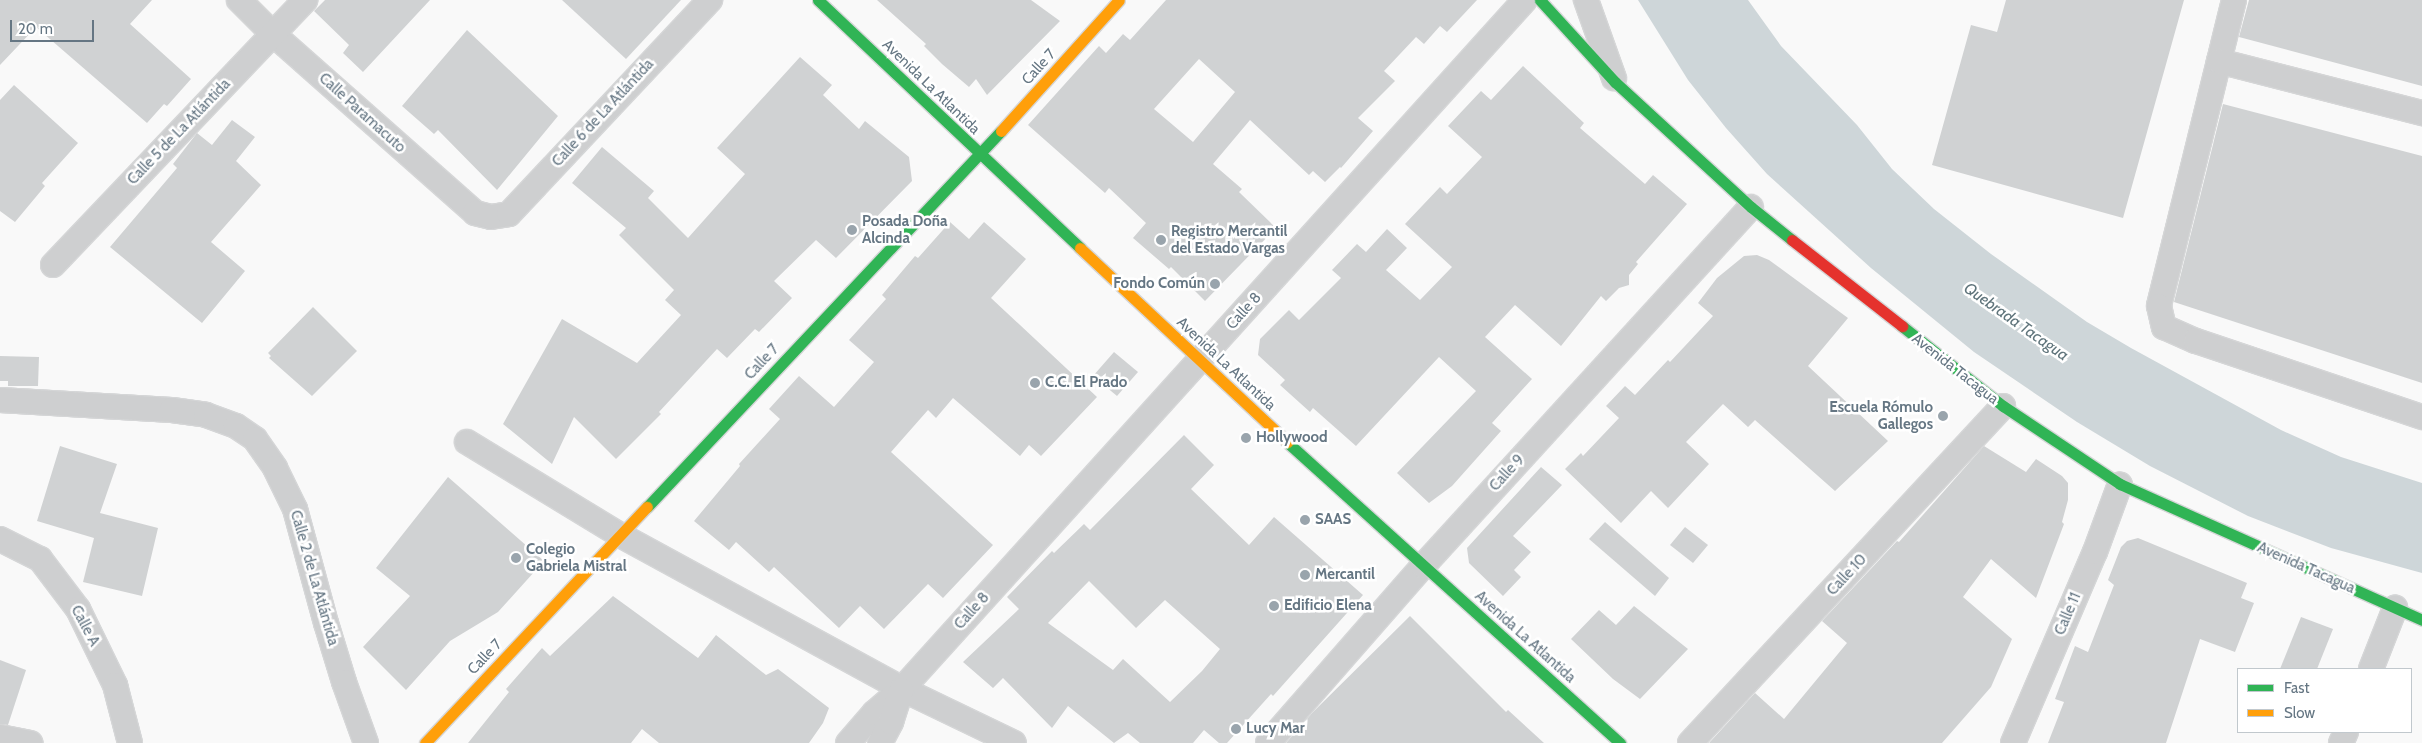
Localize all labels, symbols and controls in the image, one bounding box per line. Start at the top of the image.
scale bar [12,10,96,42]
text: 20 m [18,20,53,38]
street label: Avenida La Atlantida [878,36,984,138]
street label: Calle 7 [1018,45,1060,89]
street label: Calle 6 de La Atlántida [549,55,657,171]
street label: Calle Paramacuto [315,69,409,157]
street label: Calle 5 de La Atlántida [124,75,234,189]
place label: Posada Doña Alcinda [862,212,948,247]
place label: Registro Mercantil del Estado Vargas [1171,222,1288,257]
marker: Posada Doña Alcinda [846,224,858,236]
marker: Registro Mercantil del Estado Vargas [1155,234,1167,246]
place label: Fondo Común [1113,275,1205,293]
marker: Fondo Común [1209,278,1221,290]
water label: Quebrada Tacagua [1960,279,2072,365]
street label: Calle 8 [1223,289,1265,333]
street label: Avenida La Atlantida [1173,313,1279,415]
street label: Avenida Tacagua [1908,330,2002,408]
street label: Calle 7 [741,340,783,384]
place label: C.C. El Prado [1045,374,1127,392]
marker: C.C. El Prado [1029,377,1041,389]
place label: Escuela Rómulo Gallegos [1829,398,1933,433]
marker: Escuela Rómulo Gallegos [1937,410,1949,422]
place label: Hollywood [1256,429,1328,447]
marker: Hollywood [1240,432,1252,444]
street label: Calle 9 [1486,451,1528,495]
street label: Calle 2 de La Atlántida [286,508,342,648]
place label: SAAS [1315,511,1351,529]
marker: SAAS [1299,514,1311,526]
street label: Avenida Tacagua [2254,538,2358,598]
place label: Colegio Gabriela Mistral [526,540,627,575]
street label: Calle 10 [1823,551,1871,599]
marker: Colegio Gabriela Mistral [510,552,522,564]
place label: Mercantil [1315,566,1375,584]
marker: Mercantil [1299,569,1311,581]
street label: Avenida La Atlantida [1471,587,1579,687]
street label: Calle 8 [951,589,993,633]
street label: Calle 11 [2051,590,2085,638]
place label: Edificio Elena [1284,597,1372,615]
marker: Edificio Elena [1268,600,1280,612]
street label: Calle A [67,602,103,650]
street label: Calle 7 [464,635,506,679]
legend [2237,668,2412,733]
text: Fast [2284,679,2309,697]
text: Slow [2284,704,2315,722]
place label: Lucy Mar [1246,720,1305,738]
marker: Lucy Mar [1230,723,1242,735]

